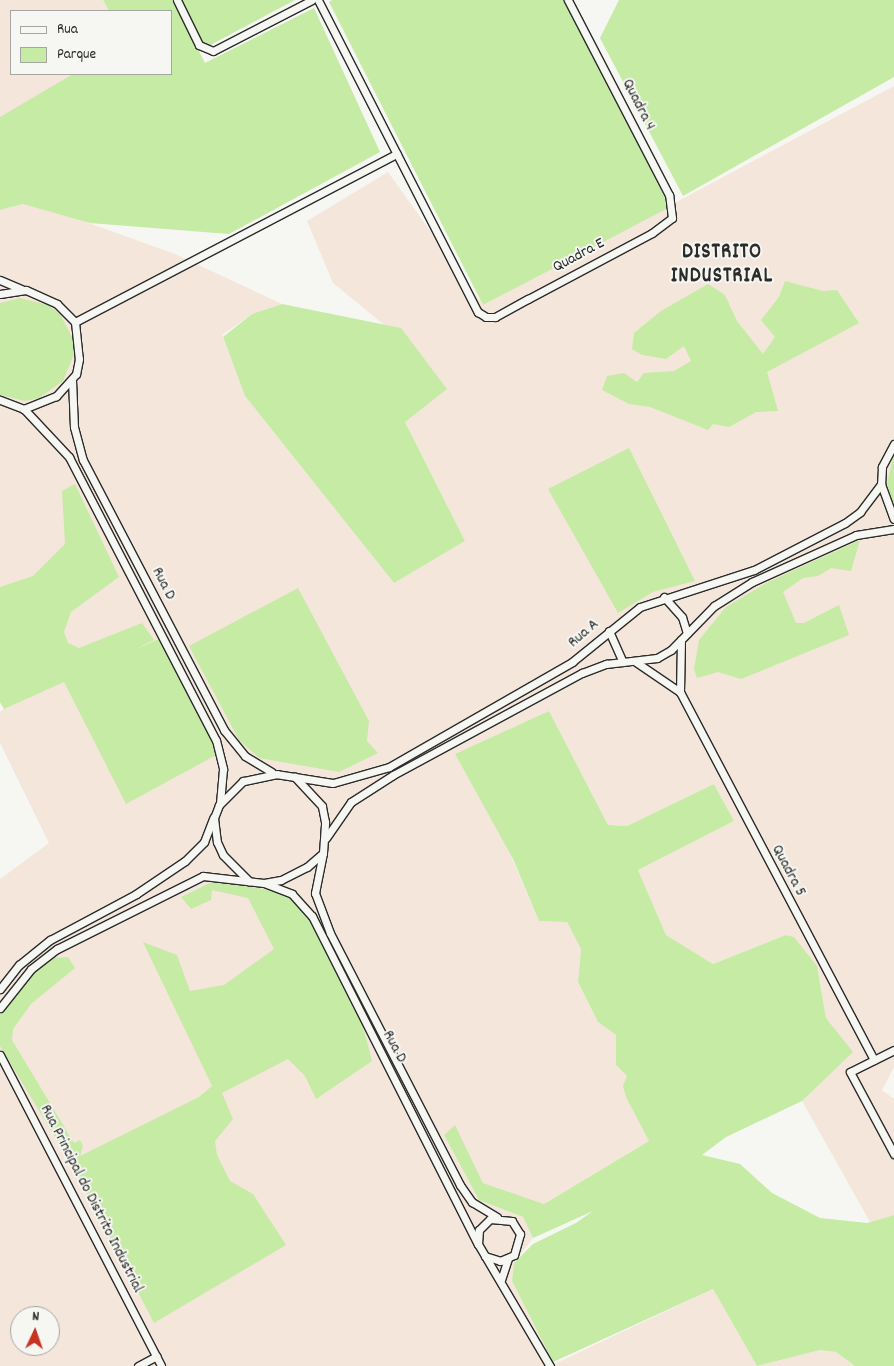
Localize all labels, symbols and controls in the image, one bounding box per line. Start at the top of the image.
legend [10,10,172,75]
text: Rua [57,19,78,41]
text: Parque [57,44,96,66]
street label: Quadra 4 [617,76,659,134]
street label: Quadra E [550,234,608,278]
district label: DISTRITO INDUSTRIAL [670,240,774,290]
street label: Rua D [147,564,179,604]
street label: Rua A [565,615,603,653]
street label: Quadra 5 [766,842,810,900]
street label: Rua D [378,1027,410,1067]
street label: Rua Principal do Distrito Industrial [35,1102,147,1296]
north arrow [10,1306,60,1356]
text: N [32,1307,40,1327]

